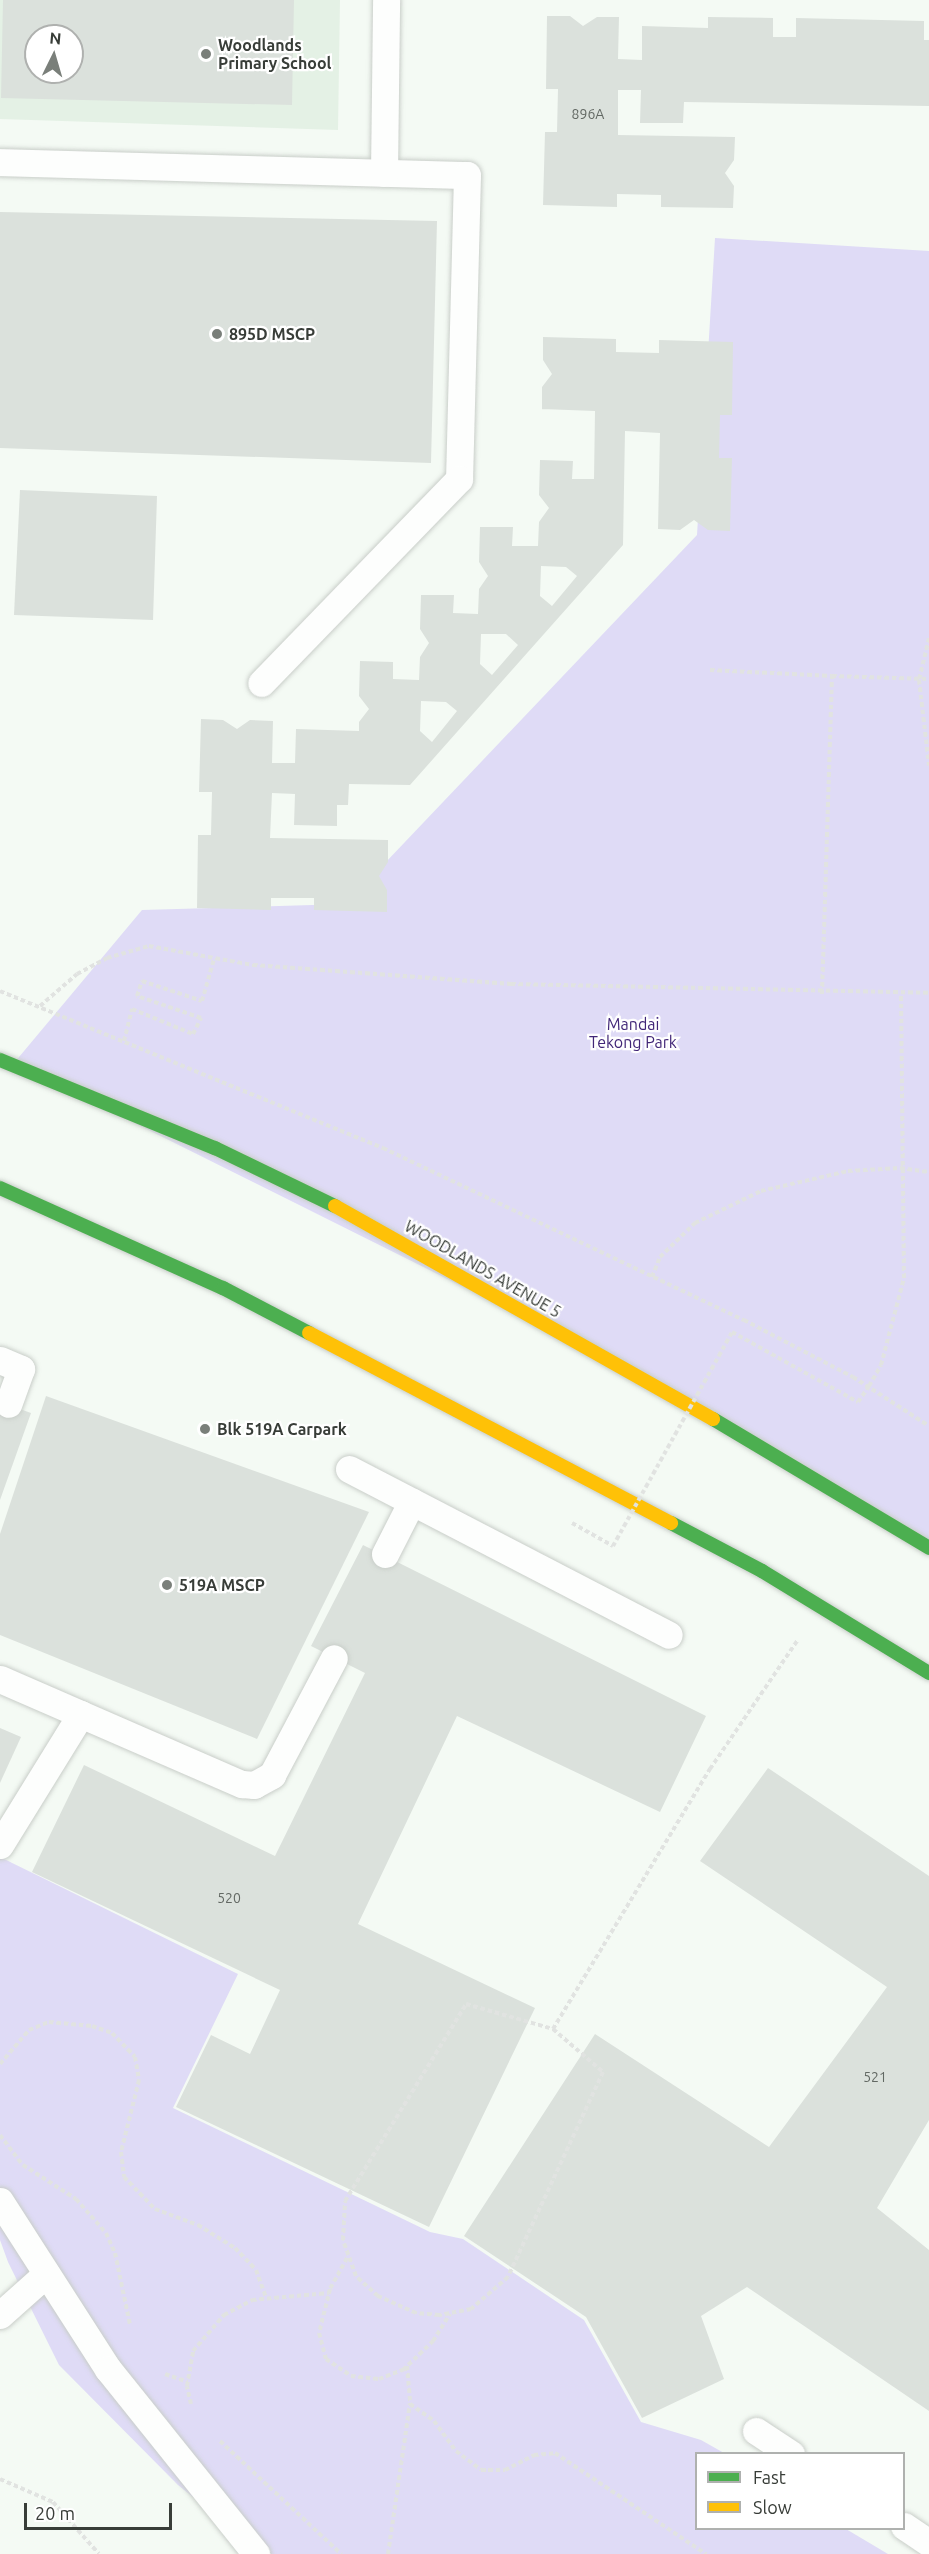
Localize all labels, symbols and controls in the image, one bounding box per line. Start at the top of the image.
north arrow [24,24,84,84]
text: N [49,29,62,48]
place label: Woodlands Primary School [218,35,331,73]
marker: Woodlands Primary School [199,47,213,61]
house number: 896A [572,106,604,122]
place label: 895D MSCP [229,324,315,344]
marker: 895D MSCP [210,327,224,341]
park label: Mandai Tekong Park [589,1014,677,1052]
street label: WOODLANDS AVENUE 5 [401,1216,565,1322]
place label: Blk 519A Carpark [217,1419,347,1439]
marker: Blk 519A Carpark [198,1422,212,1436]
place label: 519A MSCP [179,1575,265,1595]
marker: 519A MSCP [160,1578,174,1592]
house number: 520 [217,1890,241,1906]
house number: 521 [863,2069,887,2085]
legend [695,2452,905,2530]
text: Fast [753,2467,786,2487]
scale bar [27,2491,176,2529]
text: Slow [753,2497,792,2517]
text: 20 m [35,2503,75,2523]

